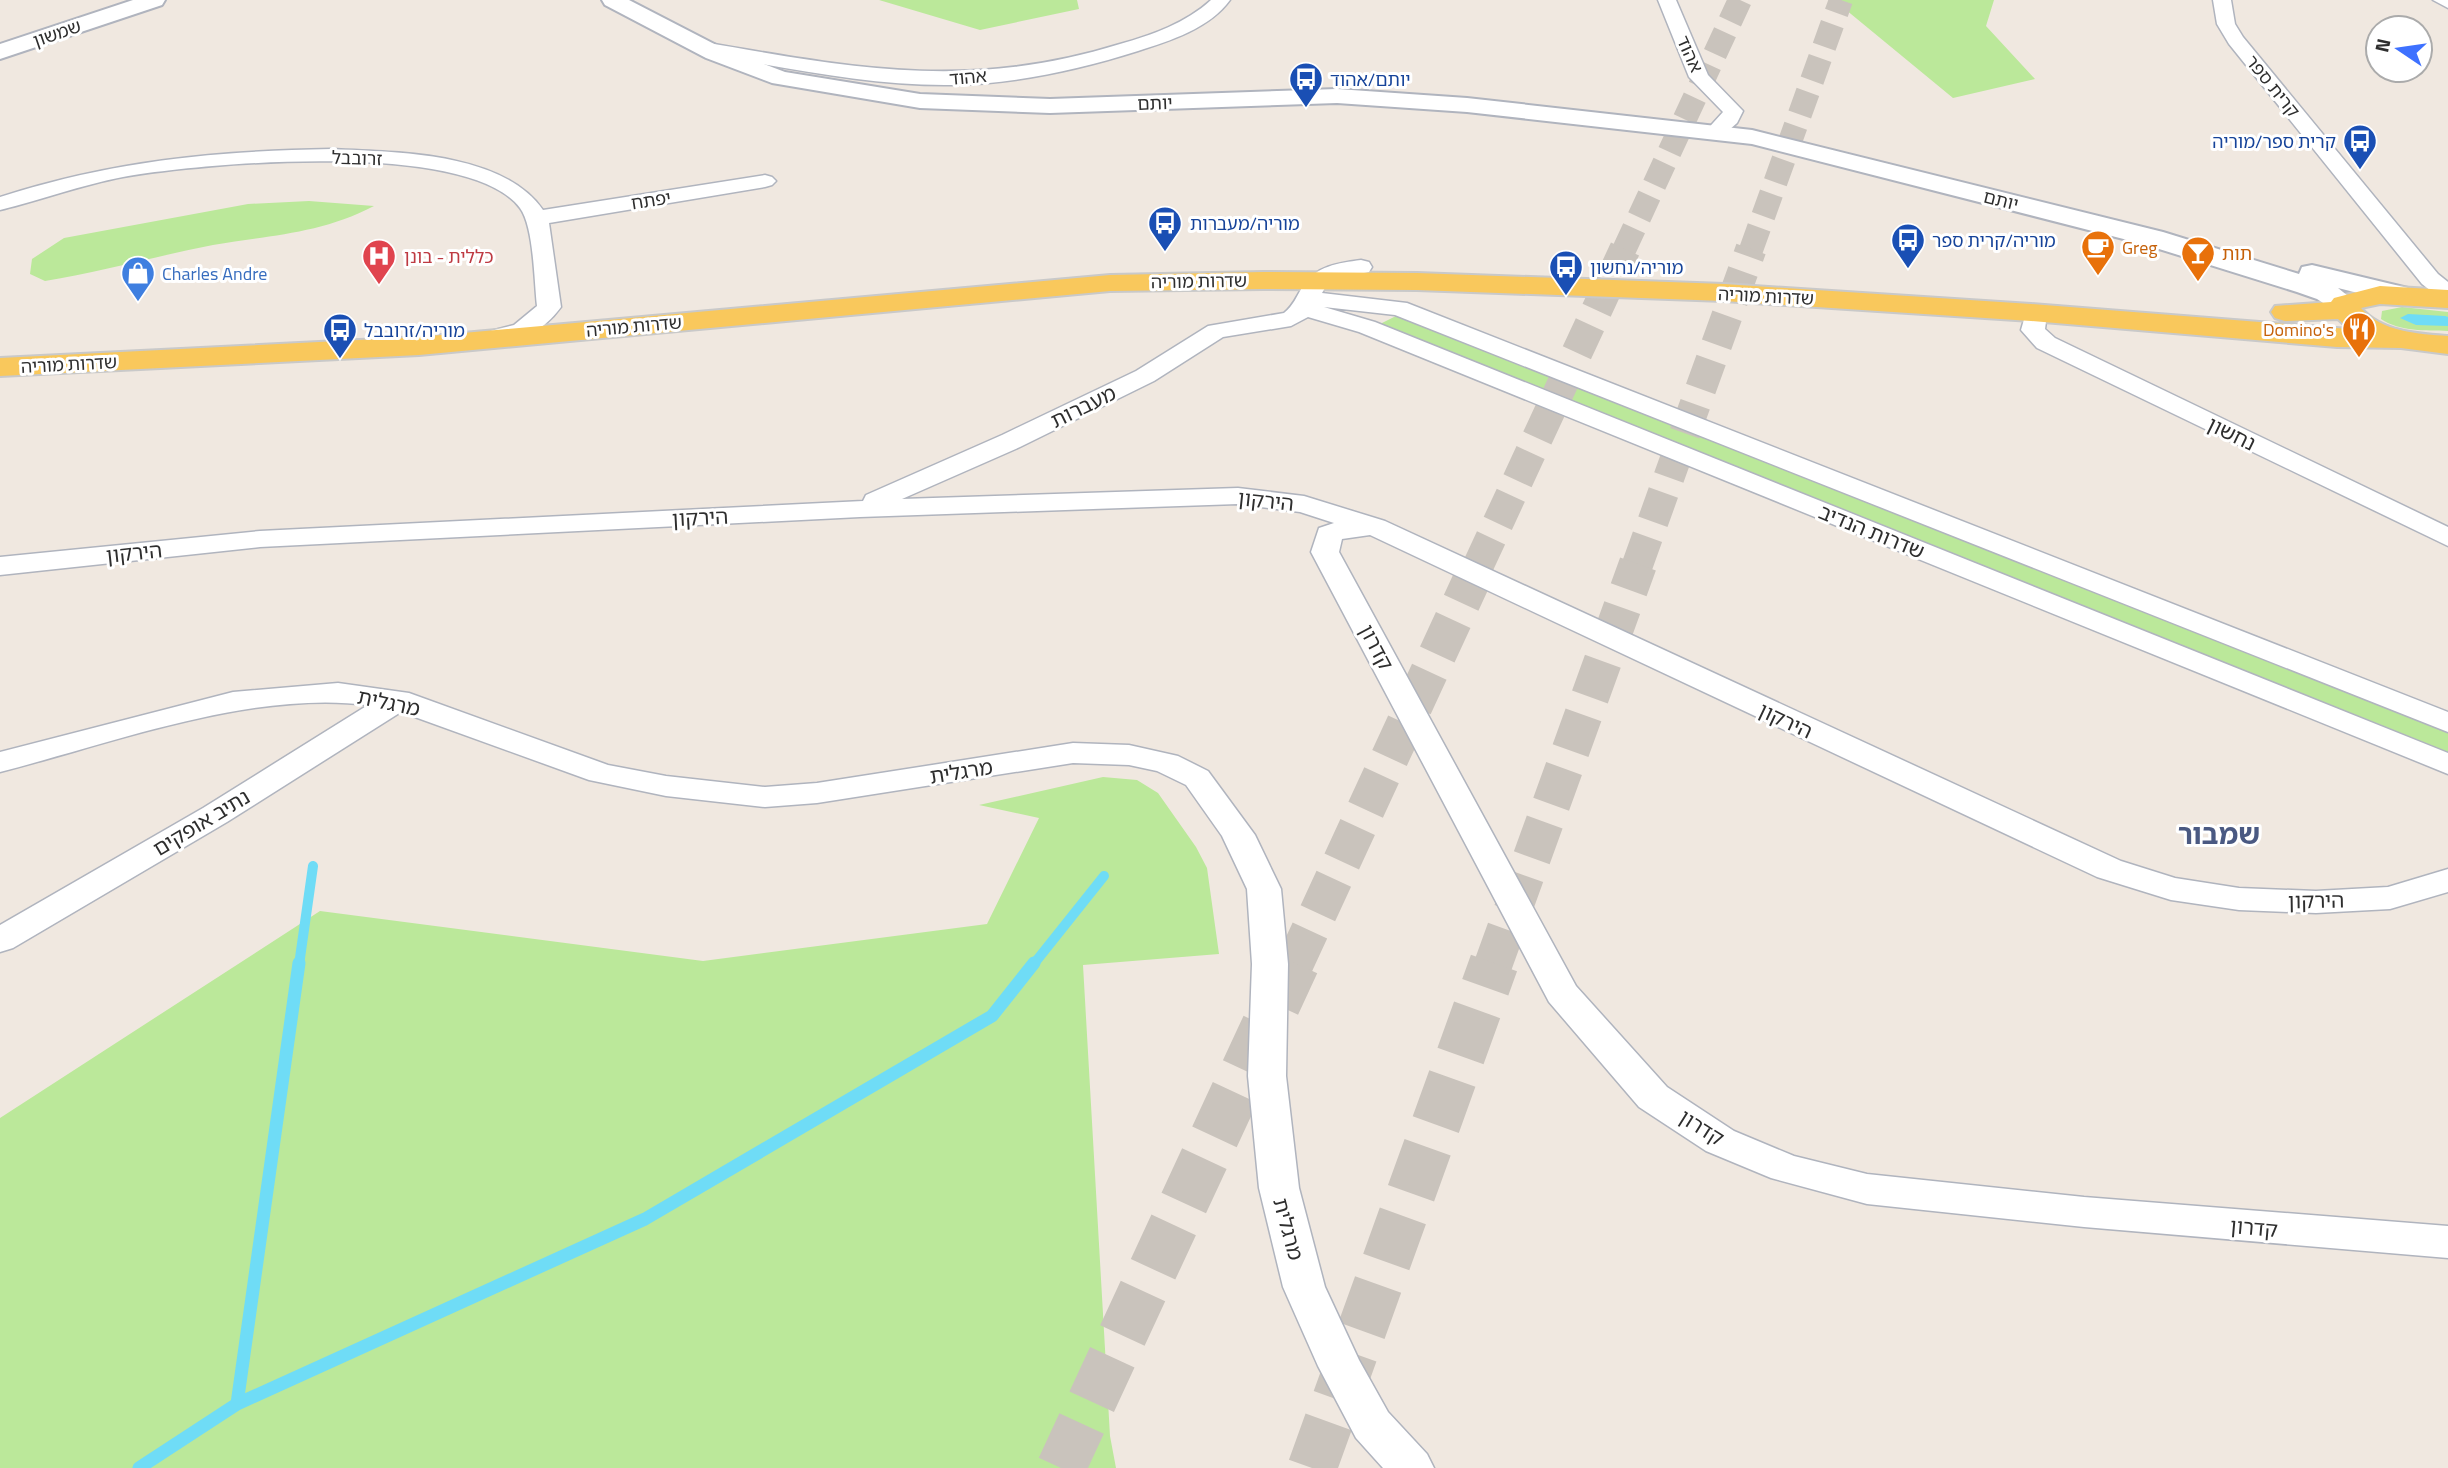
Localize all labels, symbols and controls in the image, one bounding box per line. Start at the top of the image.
street label: שמשון [29,12,85,54]
north arrow [2364,14,2434,84]
street label: אהוד [1670,31,1710,77]
text: N [2366,35,2398,55]
street label: קרית ספר [2239,49,2307,123]
bus stop icon: יותם/אהוד [1287,60,1325,109]
street label: אהוד [948,62,988,92]
place label: יותם/אהוד [1330,66,1411,93]
street label: יותם [1137,89,1173,117]
bus stop icon: קרית ספר/מוריה [2341,122,2379,171]
place label: קרית ספר/מוריה [2212,128,2336,155]
street label: זרובבל [331,144,383,172]
street label: יותם [1981,183,2021,217]
street label: יפתח [629,184,673,216]
bus stop icon: מוריה/מעברות [1146,204,1184,253]
place label: מוריה/מעברות [1190,210,1300,237]
bus stop icon: מוריה/קרית ספר [1889,221,1927,270]
place label: מוריה/קרית ספר [1932,227,2056,254]
cafe icon: Greg [2079,228,2117,277]
place label: Greg [2122,234,2157,261]
bar icon: תות [2179,234,2217,283]
hospital icon: כללית - בונן [360,237,398,286]
place label: תות [2222,240,2252,267]
place label: כללית - בונן [404,243,494,270]
bus stop icon: מוריה/נחשון [1547,248,1585,297]
shop icon: Charles Andre [119,254,157,303]
place label: מוריה/נחשון [1590,254,1683,281]
place label: Charles Andre [162,260,267,287]
street label: שדרות מוריה [1151,267,1247,295]
street label: שדרות מוריה [1717,280,1815,312]
street label: שדרות מוריה [585,308,683,344]
restaurant icon: Domino's [2340,310,2378,359]
bus stop icon: מוריה/זרובבל [321,311,359,360]
place label: Domino's [2263,316,2334,343]
place label: מוריה/זרובבל [364,317,465,344]
street label: שדרות מוריה [20,348,118,380]
street label: מעברות [1045,376,1121,436]
street label: נחשון [2202,408,2262,458]
street label: הירקון [1236,481,1296,519]
street label: שדרות הנדיב [1814,495,1930,567]
street label: הירקון [671,500,729,534]
street label: הירקון [104,533,164,571]
street label: קדרון [1352,618,1402,676]
street label: מרגלית [355,680,424,724]
street label: הירקון [1754,694,1818,746]
street label: מרגלית [927,750,995,792]
street label: נתיב אופקים [146,780,256,864]
district label: שמבור [2178,812,2260,855]
street label: הירקון [2288,884,2344,916]
street label: קדרון [1673,1101,1731,1153]
street label: מרגלית [1265,1194,1313,1264]
street label: קדרון [2229,1209,2279,1245]

